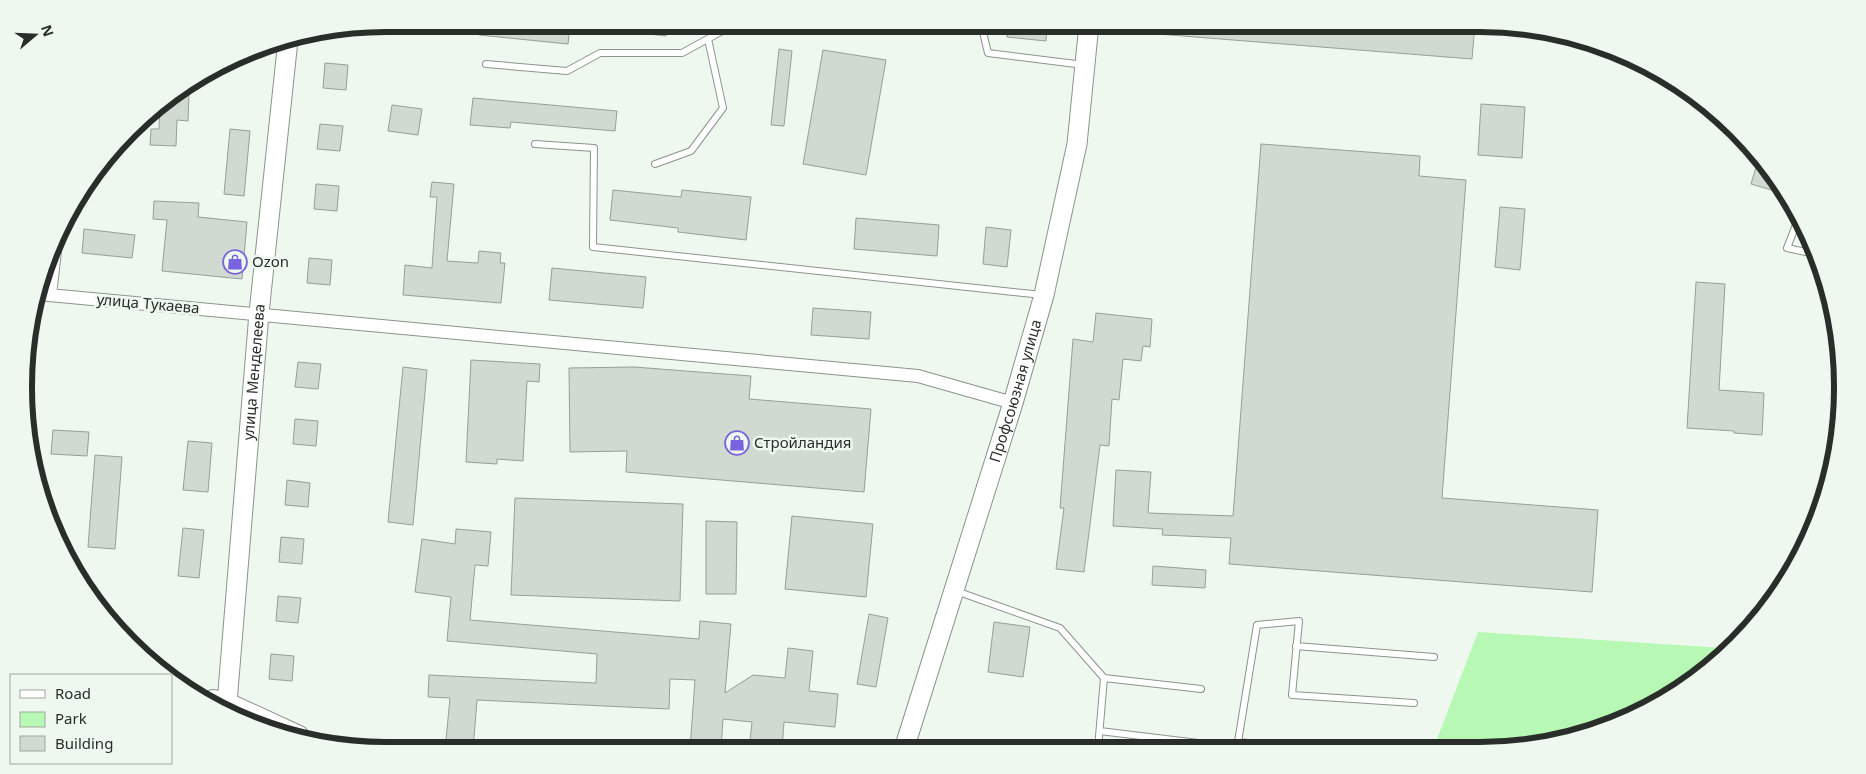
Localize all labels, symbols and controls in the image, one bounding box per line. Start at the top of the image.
north arrow [10,10,60,60]
text: N [37,22,59,39]
shop icon: Ozon [222,249,248,275]
place label: Ozon [252,251,289,271]
street label: улица Тукаева [96,289,200,317]
street label: улица Менделеева [238,303,269,441]
street label: Профсоюзная улица [984,317,1045,465]
shop icon: Стройландия [724,430,750,456]
place label: Стройландия [754,432,851,452]
legend [10,674,172,764]
text: Road [55,683,91,703]
text: Park [55,708,87,728]
text: Building [55,733,113,753]

